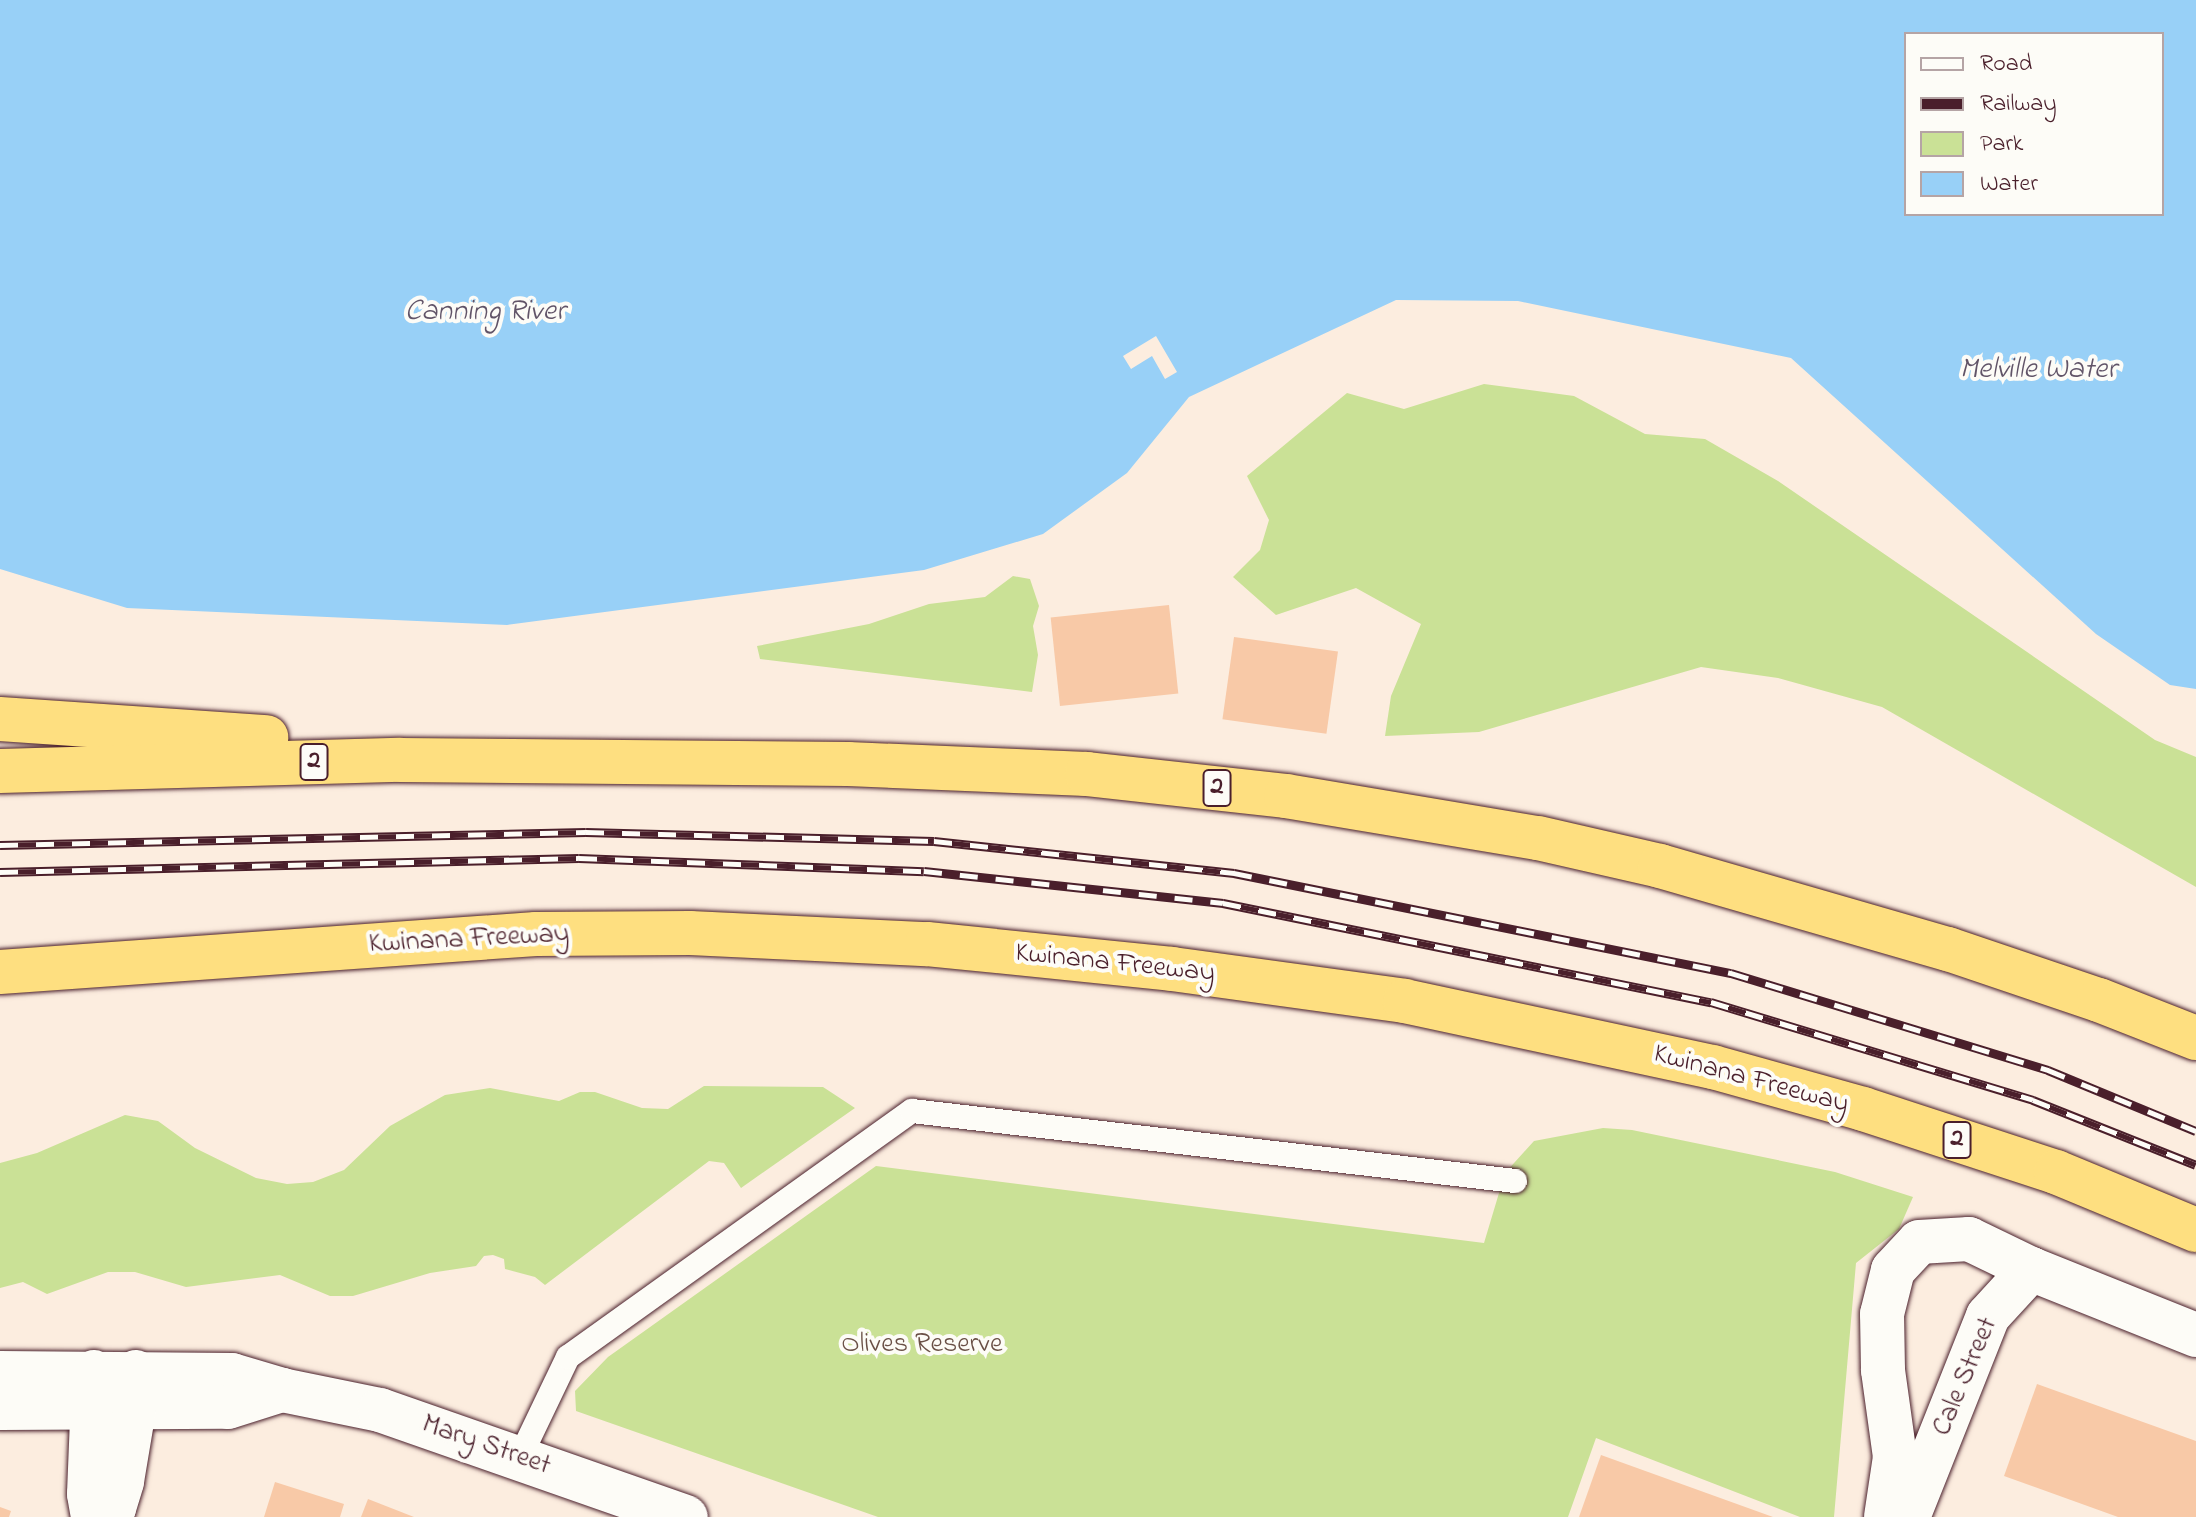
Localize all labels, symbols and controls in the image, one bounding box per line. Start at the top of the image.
legend [1904,32,2164,216]
text: Road [1980,47,2032,82]
text: Railway [1980,87,2057,122]
text: Park [1980,127,2023,162]
text: Water [1980,167,2038,202]
water label: Canning River [405,294,565,330]
water label: Melville Water [1960,352,2116,388]
road number: 2 [298,740,330,784]
road number: 2 [1201,766,1233,810]
street label: Kwinana Freeway [368,918,570,962]
street label: Kwinana Freeway [1014,937,1216,991]
street label: Kwinana Freeway [1650,1038,1852,1122]
road number: 2 [1941,1118,1973,1162]
street label: Cale Street [1926,1313,2006,1441]
park label: Olives Reserve [841,1328,1003,1362]
street label: Mary Street [417,1408,555,1484]

